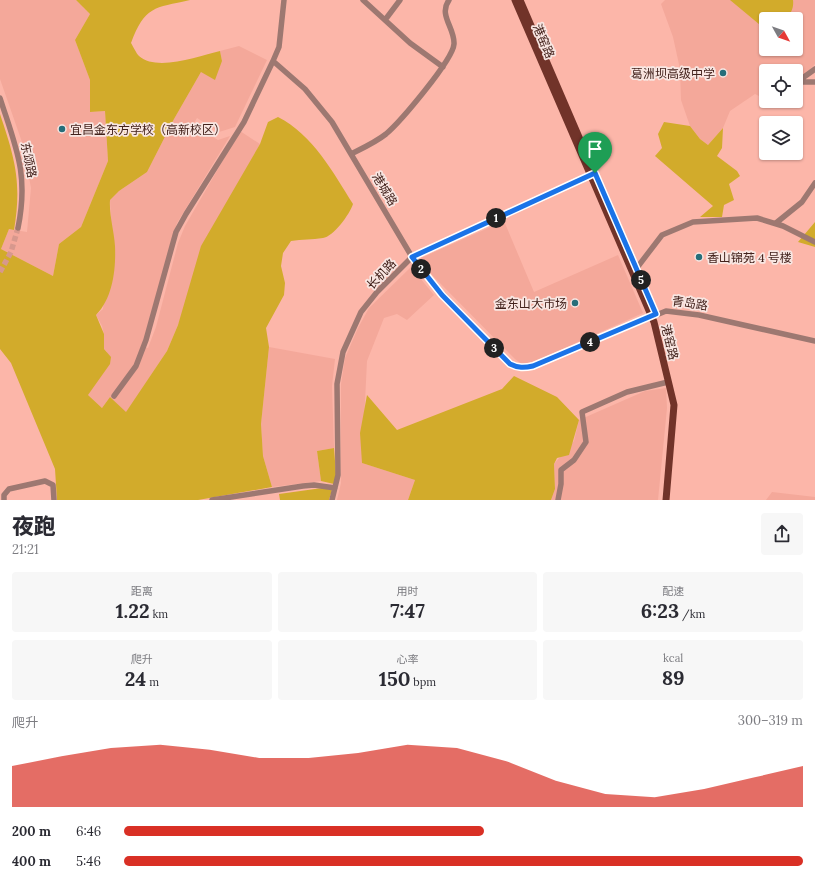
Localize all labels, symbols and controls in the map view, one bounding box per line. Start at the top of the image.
north arrow [759,12,803,56]
map controls [759,12,803,160]
street label: 港窑路 [530,21,558,61]
button: locate [759,64,803,108]
place label: 葛洲坝高级中学 [631,66,715,81]
marker: 葛洲坝高级中学 [718,68,728,78]
button: layers [759,116,803,160]
place label: 宜昌金东方学校（高新校区） [70,122,226,137]
marker: 宜昌金东方学校（高新校区） [57,124,67,134]
pin [578,132,612,173]
icon: arrive [584,138,606,160]
street label: 东颂路 [18,141,40,179]
street label: 港城路 [369,170,401,208]
pin: 1 [486,208,506,228]
text: 1 [494,211,498,225]
place label: 香山锦苑 4 号楼 [707,250,792,265]
marker: 香山锦苑 4 号楼 [694,252,704,262]
street label: 长机路 [363,256,399,292]
pin: 2 [411,259,431,279]
text: 2 [418,262,424,276]
pin: 5 [631,270,651,290]
text: 5 [638,273,644,287]
street label: 青岛路 [671,293,709,313]
place label: 金东山大市场 [495,296,567,311]
marker: 金东山大市场 [570,298,580,308]
street label: 港窑路 [658,323,682,361]
pin: 4 [580,332,600,352]
text: 4 [587,335,593,349]
pin: 3 [484,338,504,358]
text: 3 [491,341,497,355]
text: 夜跑 [12,512,56,540]
button: share [761,513,803,555]
text: 21:21 [12,541,39,558]
text: 距离 [131,584,153,598]
text: 用时 [396,584,418,598]
text: 配速 [662,584,684,598]
text: 1.22 [115,598,150,623]
text: 7:47 [390,598,425,623]
text: 6:23 [641,598,679,623]
text: km [150,607,168,621]
text: /km [679,607,705,621]
text: kcal [663,651,683,665]
text: 爬升 [131,652,153,666]
text: 心率 [396,652,418,666]
text: 89 [662,665,685,690]
text: 24 [125,666,146,691]
text: 150 [379,666,410,691]
text: m [146,675,159,689]
text: bpm [410,675,436,689]
text: 300–319 m [738,712,803,729]
text: 爬升 [12,714,38,731]
text: 200 m [12,823,51,840]
text: 6:46 [76,823,101,840]
text: 400 m [12,853,51,870]
text: 5:46 [76,853,101,870]

